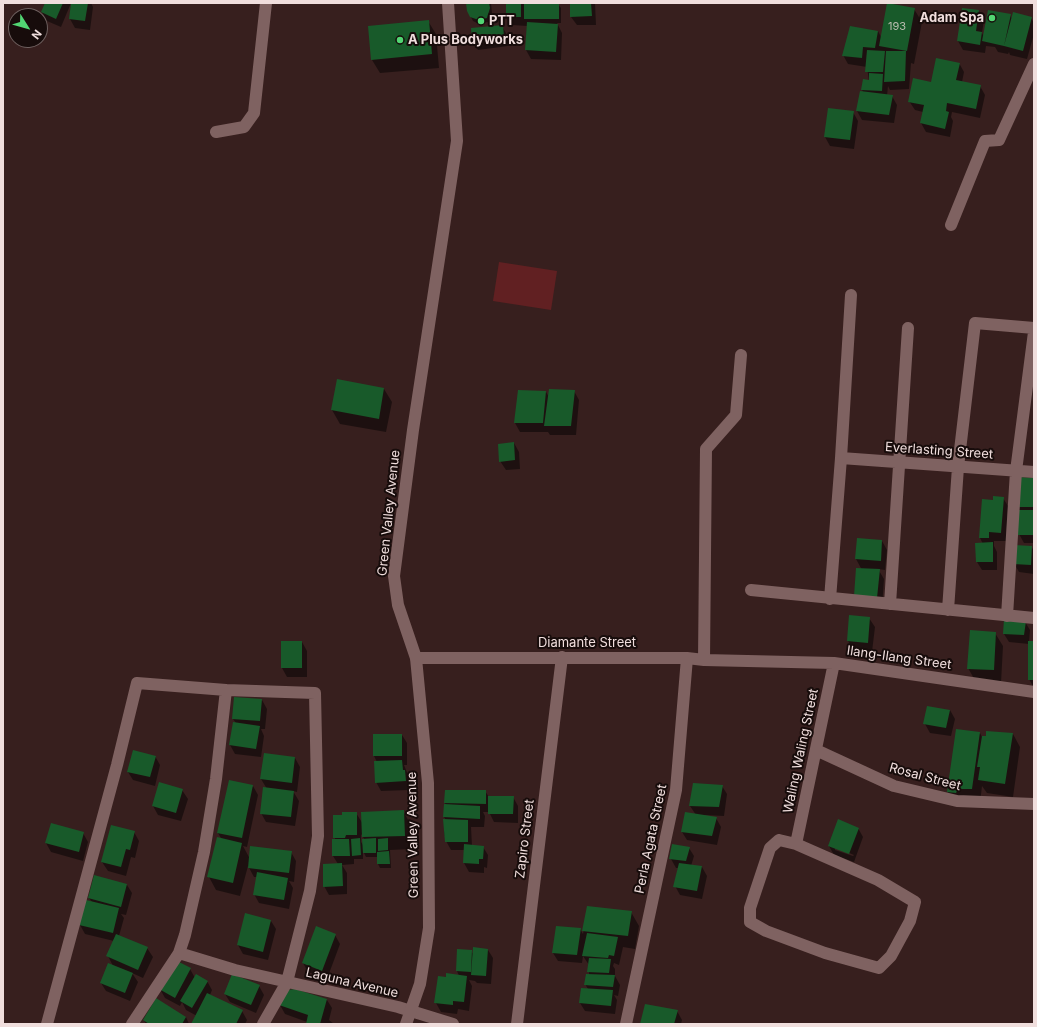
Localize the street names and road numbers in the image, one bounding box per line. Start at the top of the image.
street label: Everlasting Street [884,439,994,463]
street label: Green Valley Avenue [375,449,403,577]
street label: Diamante Street [538,635,636,651]
street label: Ilang-Ilang Street [846,643,952,673]
street label: Waling Waling Street [780,687,822,815]
street label: Rosal Street [887,760,963,794]
street label: Green Valley Avenue [404,772,422,898]
street label: Perla Agata Street [632,783,670,895]
street label: Zapiro Street [512,799,538,879]
street label: Laguna Avenue [304,965,400,1001]

